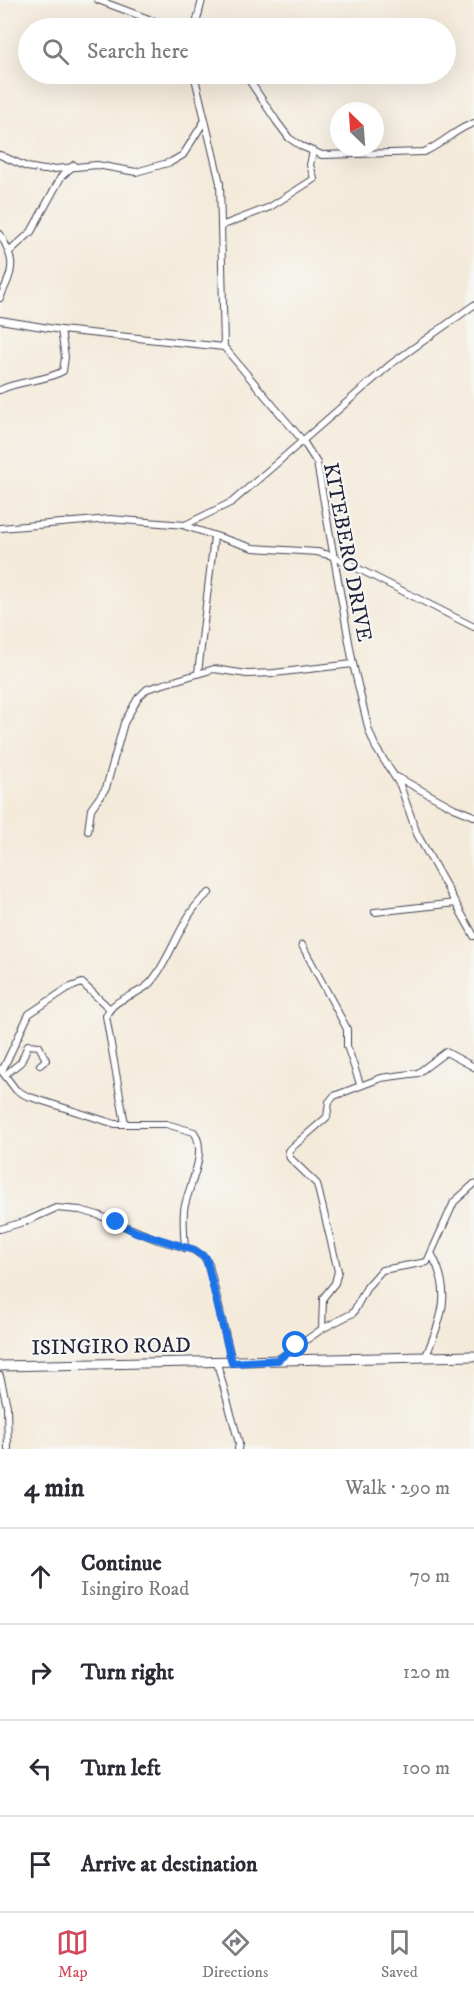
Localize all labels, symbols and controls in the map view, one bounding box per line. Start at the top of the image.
search box [18,18,456,84]
icon: search [39,35,72,68]
text: Search here [87,38,189,65]
north arrow [330,102,384,156]
street label: KITEBERO DRIVE [317,460,377,644]
route end [102,1208,128,1234]
route start [282,1331,308,1357]
street label: ISINGIRO ROAD [31,1333,191,1361]
text: 4 min [24,1472,84,1505]
text: Walk · 290 m [345,1476,450,1501]
text: Continue [81,1550,162,1577]
icon: ahead [24,1560,57,1593]
text: 70 m [409,1564,450,1589]
text: Isingiro Road [81,1577,189,1602]
icon: right [24,1656,57,1689]
text: Turn right [81,1659,174,1686]
text: 120 m [403,1660,450,1685]
icon: left [24,1752,57,1785]
text: Turn left [81,1755,161,1782]
text: 100 m [402,1756,450,1781]
icon: arrive [24,1848,57,1881]
text: Arrive at destination [81,1851,258,1878]
tab: Map [56,1926,89,1982]
tab: Directions [202,1926,268,1982]
tab: Saved [381,1926,418,1982]

